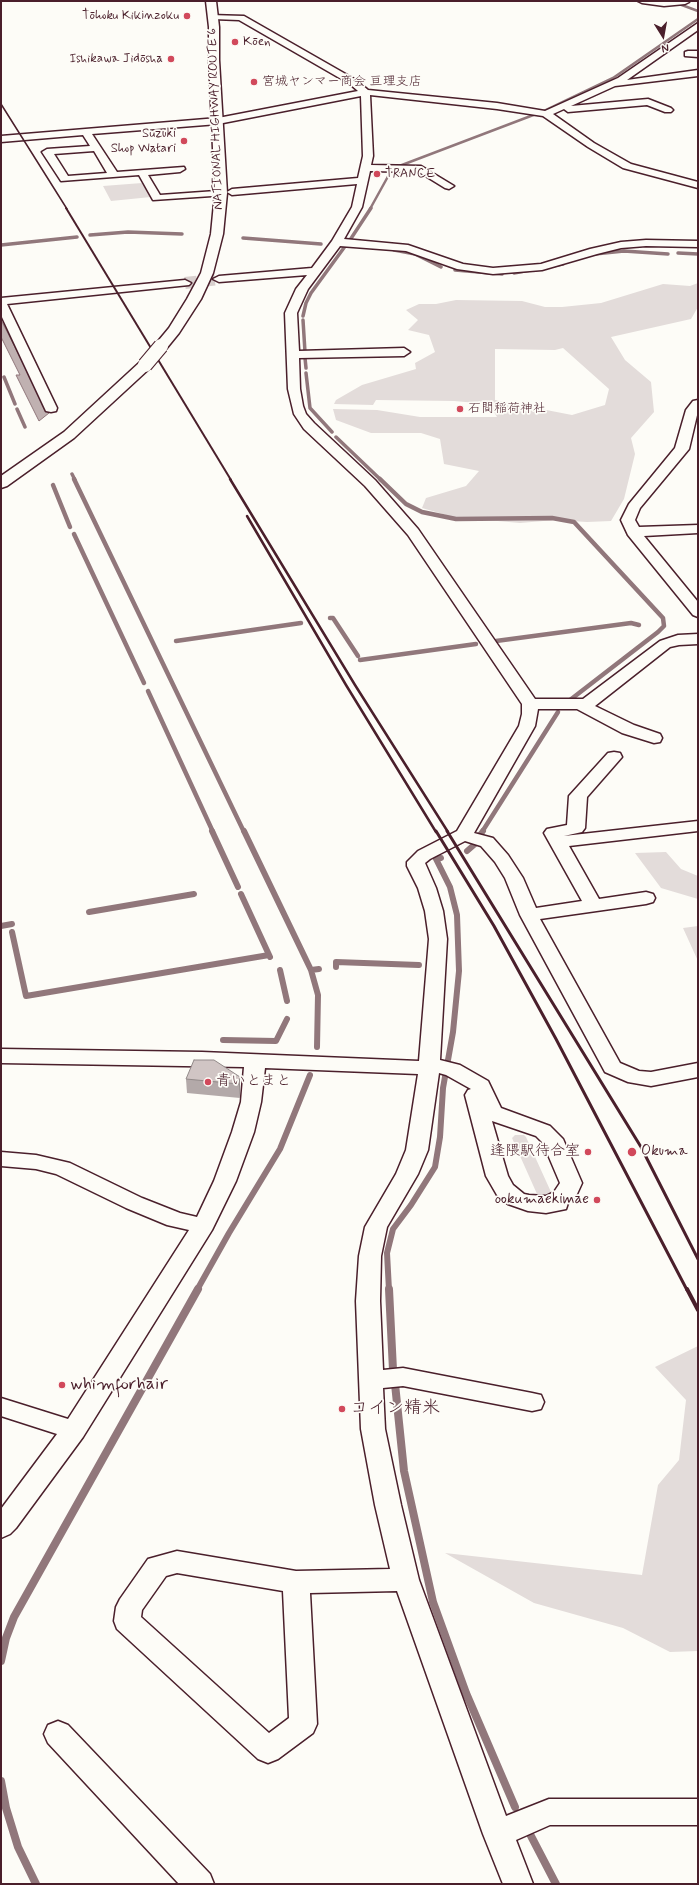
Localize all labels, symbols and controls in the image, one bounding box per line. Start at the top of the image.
place label: Tōhoku Kikinzoku [82,8,179,24]
marker: Tōhoku Kikinzoku [182,11,192,21]
north arrow [643,16,683,56]
street label: NATIONAL HIGHWAY ROUTE 6 [205,28,227,210]
place label: Kōen [243,34,271,50]
marker: Kōen [230,37,240,47]
text: N [660,40,670,55]
place label: Ishikawa Jidōsha [70,51,163,67]
marker: Ishikawa Jidōsha [166,54,176,64]
place label: 宮城ヤンマー商会 亘理支店 [262,74,422,90]
marker: 宮城ヤンマー商会 亘理支店 [249,77,259,87]
place label: Suzuki Shop Watari [111,126,176,157]
marker: Suzuki Shop Watari [179,136,189,146]
place label: TRANCE [385,166,435,182]
marker: TRANCE [372,169,382,179]
place label: 石間稲荷神社 [468,401,546,417]
marker: 石間稲荷神社 [455,404,465,414]
place label: 青いとまと [216,1073,291,1091]
marker: 青いとまと [203,1077,213,1087]
place label: 逢隈駅待合室 [490,1143,580,1161]
place label: Okuma [641,1143,687,1161]
marker: Okuma [626,1146,638,1158]
marker: 逢隈駅待合室 [583,1147,593,1157]
place label: ookumaekimae [495,1191,589,1209]
marker: ookumaekimae [592,1195,602,1205]
place label: whimforhair [70,1374,168,1396]
marker: whimforhair [57,1380,67,1390]
place label: コイン精米 [350,1398,440,1420]
marker: コイン精米 [337,1404,347,1414]

